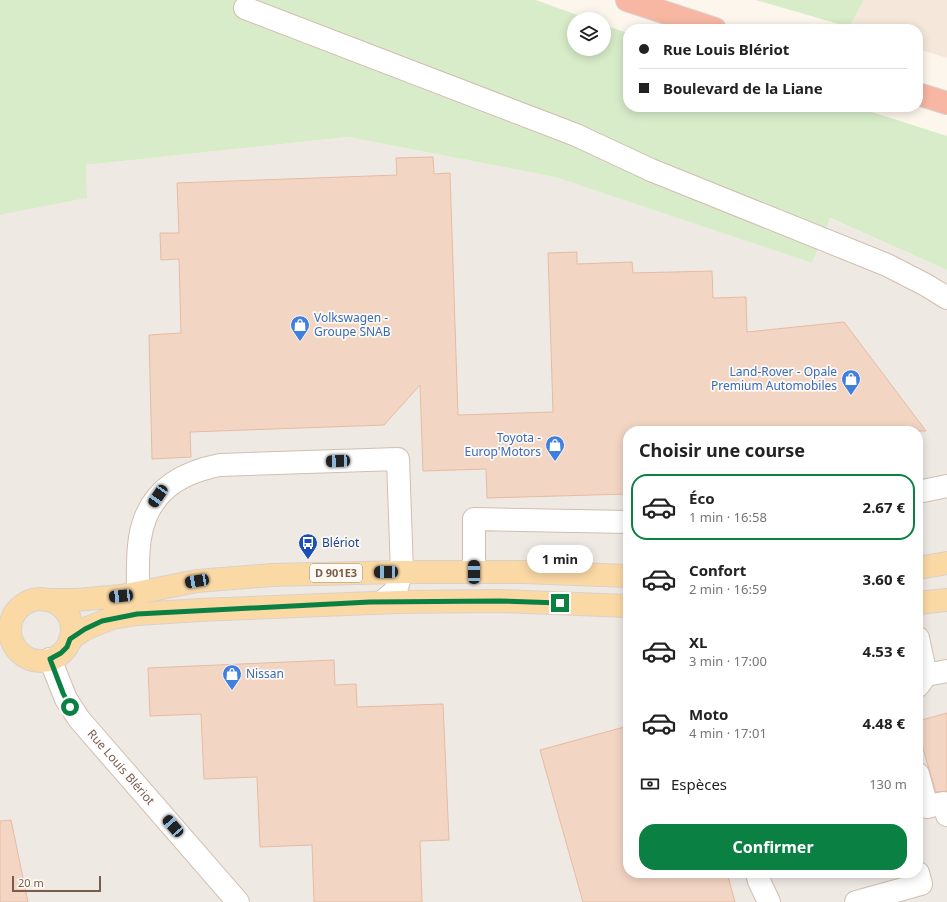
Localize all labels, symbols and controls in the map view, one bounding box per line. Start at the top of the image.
map controls [567,12,611,56]
button: layers [567,12,611,56]
text: Rue Louis Blériot [663,39,789,59]
text: Boulevard de la Liane [663,78,823,98]
place label: Volkswagen - Groupe SNAB [314,309,391,340]
shop icon: Volkswagen - Groupe SNAB [289,314,311,342]
place label: Land-Rover - Opale Premium Automobiles [711,363,837,394]
shop icon: Land-Rover - Opale Premium Automobiles [840,368,862,396]
place label: Toyota - Europ'Motors [465,429,541,460]
shop icon: Toyota - Europ'Motors [544,434,566,462]
text: Choisir une course [639,438,805,462]
car [326,455,350,467]
car [146,483,170,509]
text: Éco [689,488,715,508]
icon: car [641,489,677,525]
text: 2.67 € [863,497,905,517]
text: 1 min · 16:58 [689,508,767,526]
bus stop icon: Blériot [297,532,319,560]
place label: Blériot [322,534,360,551]
callout: 1 min [527,545,593,573]
text: 1 min [542,550,578,568]
car [468,560,480,584]
text: Confort [689,560,746,580]
icon: car [641,561,677,597]
road number: D 901E3 [310,564,362,582]
car [374,566,398,578]
text: 3.60 € [863,569,905,589]
car [184,573,210,589]
text: 2 min · 16:59 [689,580,767,598]
car [108,589,134,603]
route end [551,594,569,612]
text: XL [689,632,707,652]
icon: car [641,633,677,669]
text: 4.53 € [863,641,905,661]
text: 3 min · 17:00 [689,652,767,670]
shop icon: Nissan [221,663,243,691]
place label: Nissan [246,665,284,682]
route start [61,698,79,716]
text: Moto [689,704,728,724]
icon: car [641,705,677,741]
text: 4.48 € [863,713,905,733]
text: 4 min · 17:01 [689,724,767,742]
street label: Rue Louis Blériot [84,726,159,809]
icon: cash [639,773,661,795]
text: Espèces [671,774,727,794]
text: 130 m [869,775,907,793]
car [161,813,185,839]
button: Confirmer [639,824,907,870]
scale bar [12,874,101,893]
text: 20 m [18,875,44,890]

